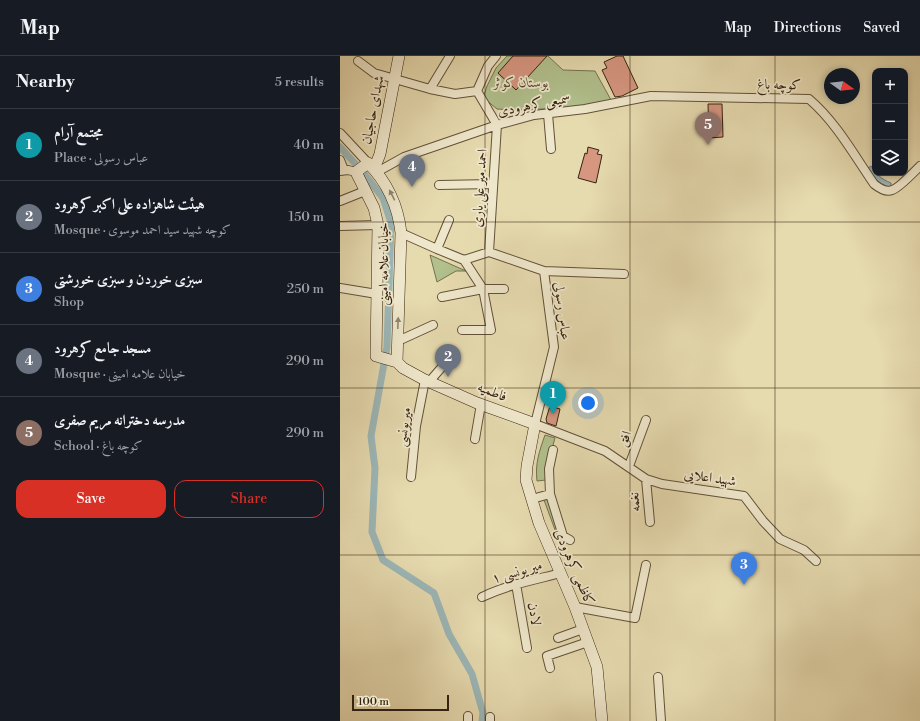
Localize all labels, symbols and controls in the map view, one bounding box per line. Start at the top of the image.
text: Map [20,16,60,40]
text: Map [724,19,752,37]
text: Directions [774,19,841,37]
text: Saved [863,19,900,37]
north arrow [824,68,860,104]
map controls [872,68,908,176]
button: + [872,68,908,104]
text: Nearby [16,71,75,93]
text: 5 results [275,74,324,90]
street label: شهدای حاجیان [357,74,389,146]
park label: بوستان کوثر [492,74,549,92]
street label: کوچه باغ [757,76,801,96]
street label: سمیعی کرهرودی [496,89,572,121]
button: − [872,104,908,140]
pin: 5 [695,112,721,145]
text: مجتمع آرام [54,123,103,142]
text: 1 [26,137,32,153]
text: 40 m [294,137,324,153]
button: layers [872,140,908,176]
street label: احمد میر علی یاری [468,148,492,228]
text: Place · عباس رسولی [54,150,148,166]
pin: 4 [399,154,425,187]
one-way arrow [389,189,395,201]
text: هیئت شاهزاده علی اکبر کرهرود [54,195,205,214]
text: 2 [25,209,33,225]
text: 150 m [289,209,324,225]
text: Mosque · کوچه شهید سید احمد موسوی [54,222,231,238]
street label: خیابان علامه امینی [375,222,393,306]
text: سبزی خوردن و سبزی خورشتی [54,270,203,289]
text: 3 [25,281,33,297]
text: 250 m [287,281,324,297]
street label: عباس رسولی [550,281,574,341]
text: Shop [54,294,84,310]
one-way arrow [395,317,402,329]
text: مسجد جامع کرهرود [54,339,151,358]
pin: 2 [435,344,461,377]
text: 4 [25,353,33,369]
text: 290 m [286,353,324,369]
text: Mosque · خیابان علامه امینی [54,366,185,382]
street label: فاطمیه [474,378,510,406]
pin: 1 [540,381,566,414]
your location [578,393,598,413]
street label: میریونسی [392,406,416,448]
text: مدرسه دخترانه مریم صفری [54,411,185,430]
text: 5 [25,425,33,441]
text: 290 m [286,425,324,441]
street label: افق [614,429,636,449]
text: School · کوچه باغ [54,438,143,454]
street label: شهید اعلایی [683,465,737,491]
button: Save [16,480,166,518]
button: Share [174,480,324,518]
street label: نغمه [625,491,645,512]
street label: کاظمی کرهرودی [550,526,598,608]
pin: 3 [731,552,757,585]
street label: میر یونسی ۱ [490,556,544,588]
street label: لادن [523,601,545,627]
scale bar [352,693,449,712]
text: 100 m [358,695,389,709]

